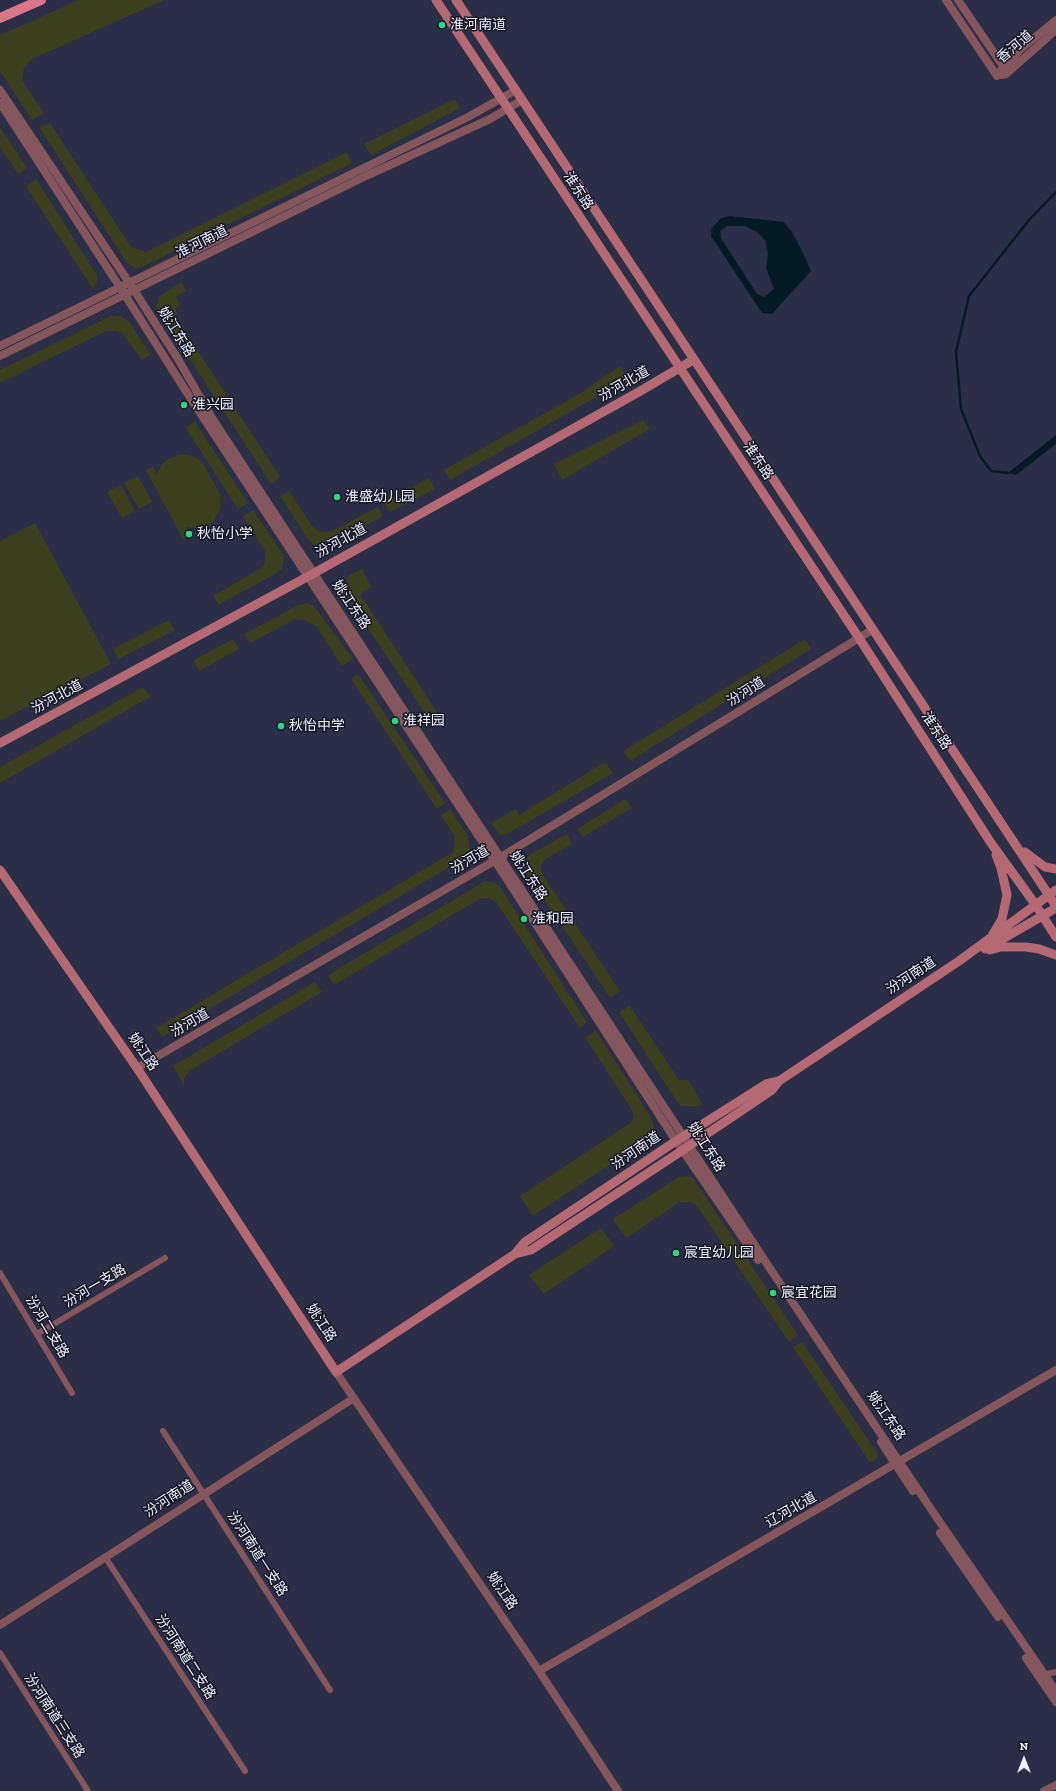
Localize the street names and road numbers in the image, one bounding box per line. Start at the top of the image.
street label: 香河道 [994,27,1036,67]
street label: 淮东路 [560,169,596,213]
street label: 淮河南道 [173,222,231,262]
street label: 姚江东路 [154,304,198,360]
street label: 汾河北道 [596,363,652,405]
street label: 淮东路 [739,439,777,483]
street label: 汾河北道 [312,520,370,562]
street label: 姚江东路 [328,577,374,633]
street label: 汾河道 [724,674,768,710]
street label: 汾河北道 [28,676,86,718]
street label: 淮东路 [918,709,954,753]
street label: 汾河道 [448,842,492,878]
street label: 姚江东路 [506,848,550,904]
street label: 汾河南道 [883,954,939,998]
street label: 汾河道 [168,1005,212,1041]
street label: 姚江路 [124,1030,162,1074]
street label: 姚江东路 [684,1119,728,1175]
street label: 汾河南道 [608,1128,664,1174]
street label: 汾河一支路 [61,1261,129,1311]
street label: 汾河二支路 [22,1293,72,1361]
street label: 姚江路 [303,1301,339,1345]
street label: 姚江东路 [863,1388,909,1444]
street label: 汾河南道 [141,1477,197,1521]
street label: 辽河北道 [763,1489,819,1531]
street label: 汾河南道一支路 [223,1508,291,1600]
street label: 姚江路 [483,1569,521,1613]
street label: 汾河南道二支路 [151,1611,219,1703]
street label: 汾河南道三支路 [20,1670,88,1762]

